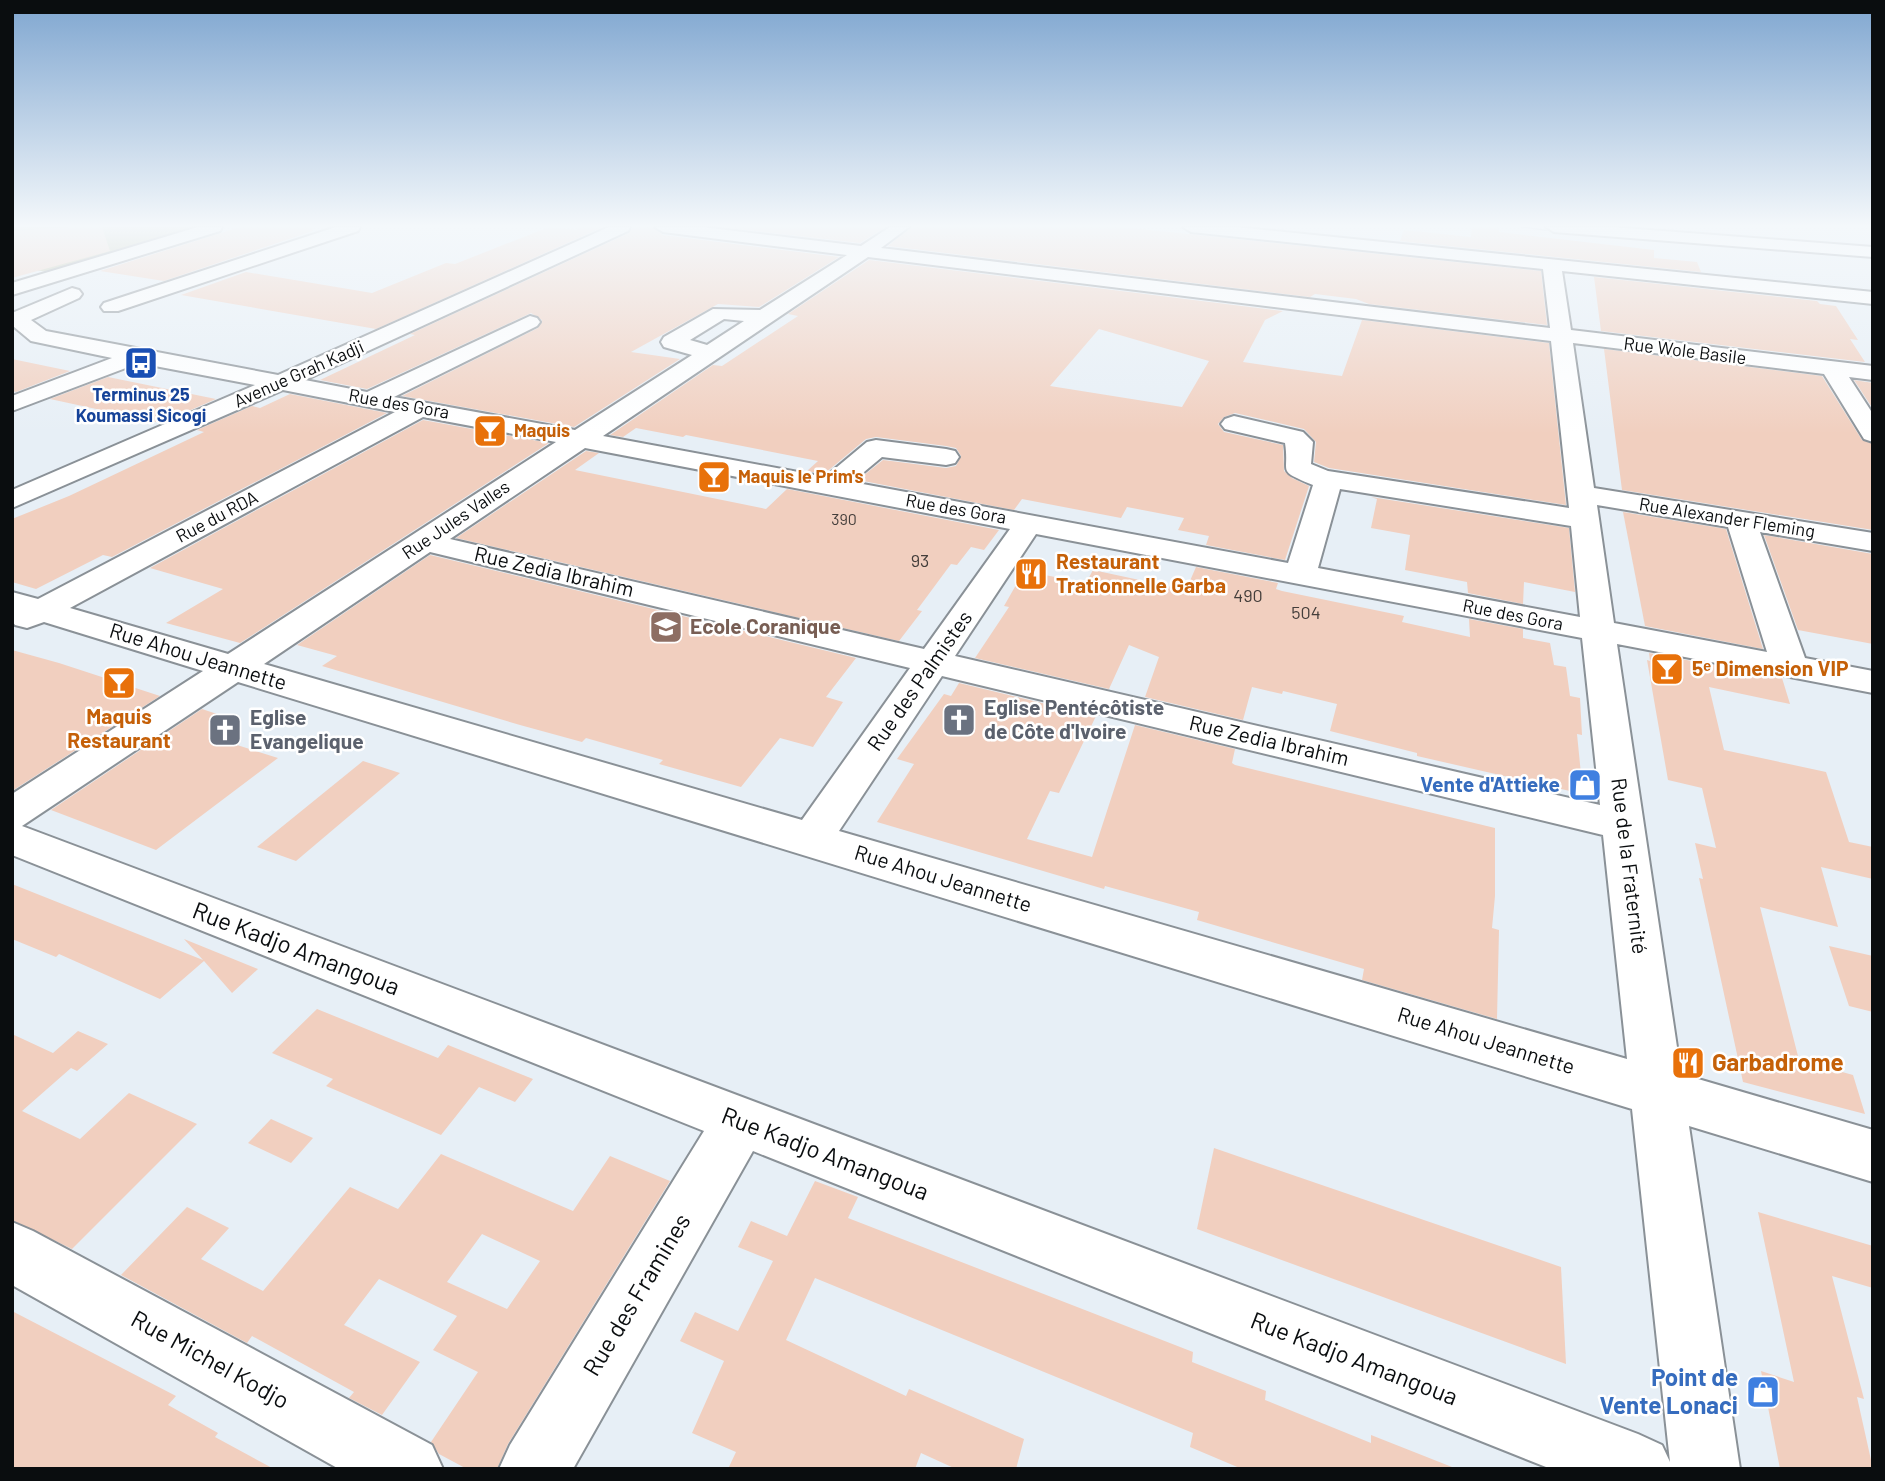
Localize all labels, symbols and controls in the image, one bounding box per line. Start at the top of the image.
street label: Rue Wole Basile [1623,332,1748,368]
street label: Avenue Grah Kadji [230,335,367,412]
bus stop icon: Terminus 25 Koumassi Sicogi [122,344,160,382]
place label: Terminus 25 Koumassi Sicogi [76,383,206,426]
street label: Rue des Gora [347,383,451,423]
bar icon: Maquis [471,412,509,450]
place label: Maquis [514,419,570,441]
bar icon: Maquis le Prim's [695,458,733,496]
place label: Maquis le Prim's [738,465,864,487]
street label: Rue Jules Valles [397,475,513,563]
street label: Rue du RDA [172,485,261,547]
street label: Rue des Gora [904,488,1008,528]
street label: Rue Alexander Fleming [1638,492,1817,542]
house number: 390 [831,509,857,528]
street label: Rue Zedia Ibrahim [472,540,637,601]
place label: Restaurant Trationnelle Garba [1056,548,1226,597]
house number: 93 [911,549,929,571]
restaurant icon: Restaurant Trationnelle Garba [1012,555,1050,593]
house number: 490 [1233,584,1263,606]
street label: Rue des Gora [1461,593,1565,635]
house number: 504 [1291,601,1321,623]
street label: Rue des Palmistes [861,605,976,755]
school or university icon: Ecole Coranique [647,608,685,646]
place label: Ecole Coranique [690,613,841,638]
street label: Rue Ahou Jeannette [107,617,290,694]
bar icon: 5ᵉ Dimension VIP [1648,650,1686,688]
place label: 5ᵉ Dimension VIP [1692,655,1849,680]
bar icon: Maquis Restaurant [100,664,138,702]
place label: Eglise Pentécôtiste de Côte d'Ivoire [984,694,1164,743]
church icon: Eglise Pentécôtiste de Côte d'Ivoire [940,701,978,739]
place label: Maquis Restaurant [67,703,171,752]
place label: Eglise Evangelique [250,704,364,753]
street label: Rue Zedia Ibrahim [1187,709,1352,770]
church icon: Eglise Evangelique [206,711,244,749]
shop icon: Vente d'Attieke [1566,766,1604,804]
place label: Vente d'Attieke [1420,771,1560,796]
street label: Rue de la Fraternité [1607,776,1654,955]
street label: Rue Ahou Jeannette [852,839,1035,916]
street label: Rue Kadjo Amangoua [189,895,404,1000]
street label: Rue Ahou Jeannette [1395,1001,1578,1078]
restaurant icon: Garbadrome [1669,1044,1707,1082]
place label: Garbadrome [1712,1047,1844,1076]
street label: Rue Kadjo Amangoua [718,1100,933,1205]
street label: Rue des Framines [576,1208,696,1381]
street label: Rue Michel Kodjo [127,1303,295,1414]
street label: Rue Kadjo Amangoua [1247,1305,1462,1410]
place label: Point de Vente Lonaci [1600,1362,1738,1419]
shop icon: Point de Vente Lonaci [1744,1373,1782,1411]

